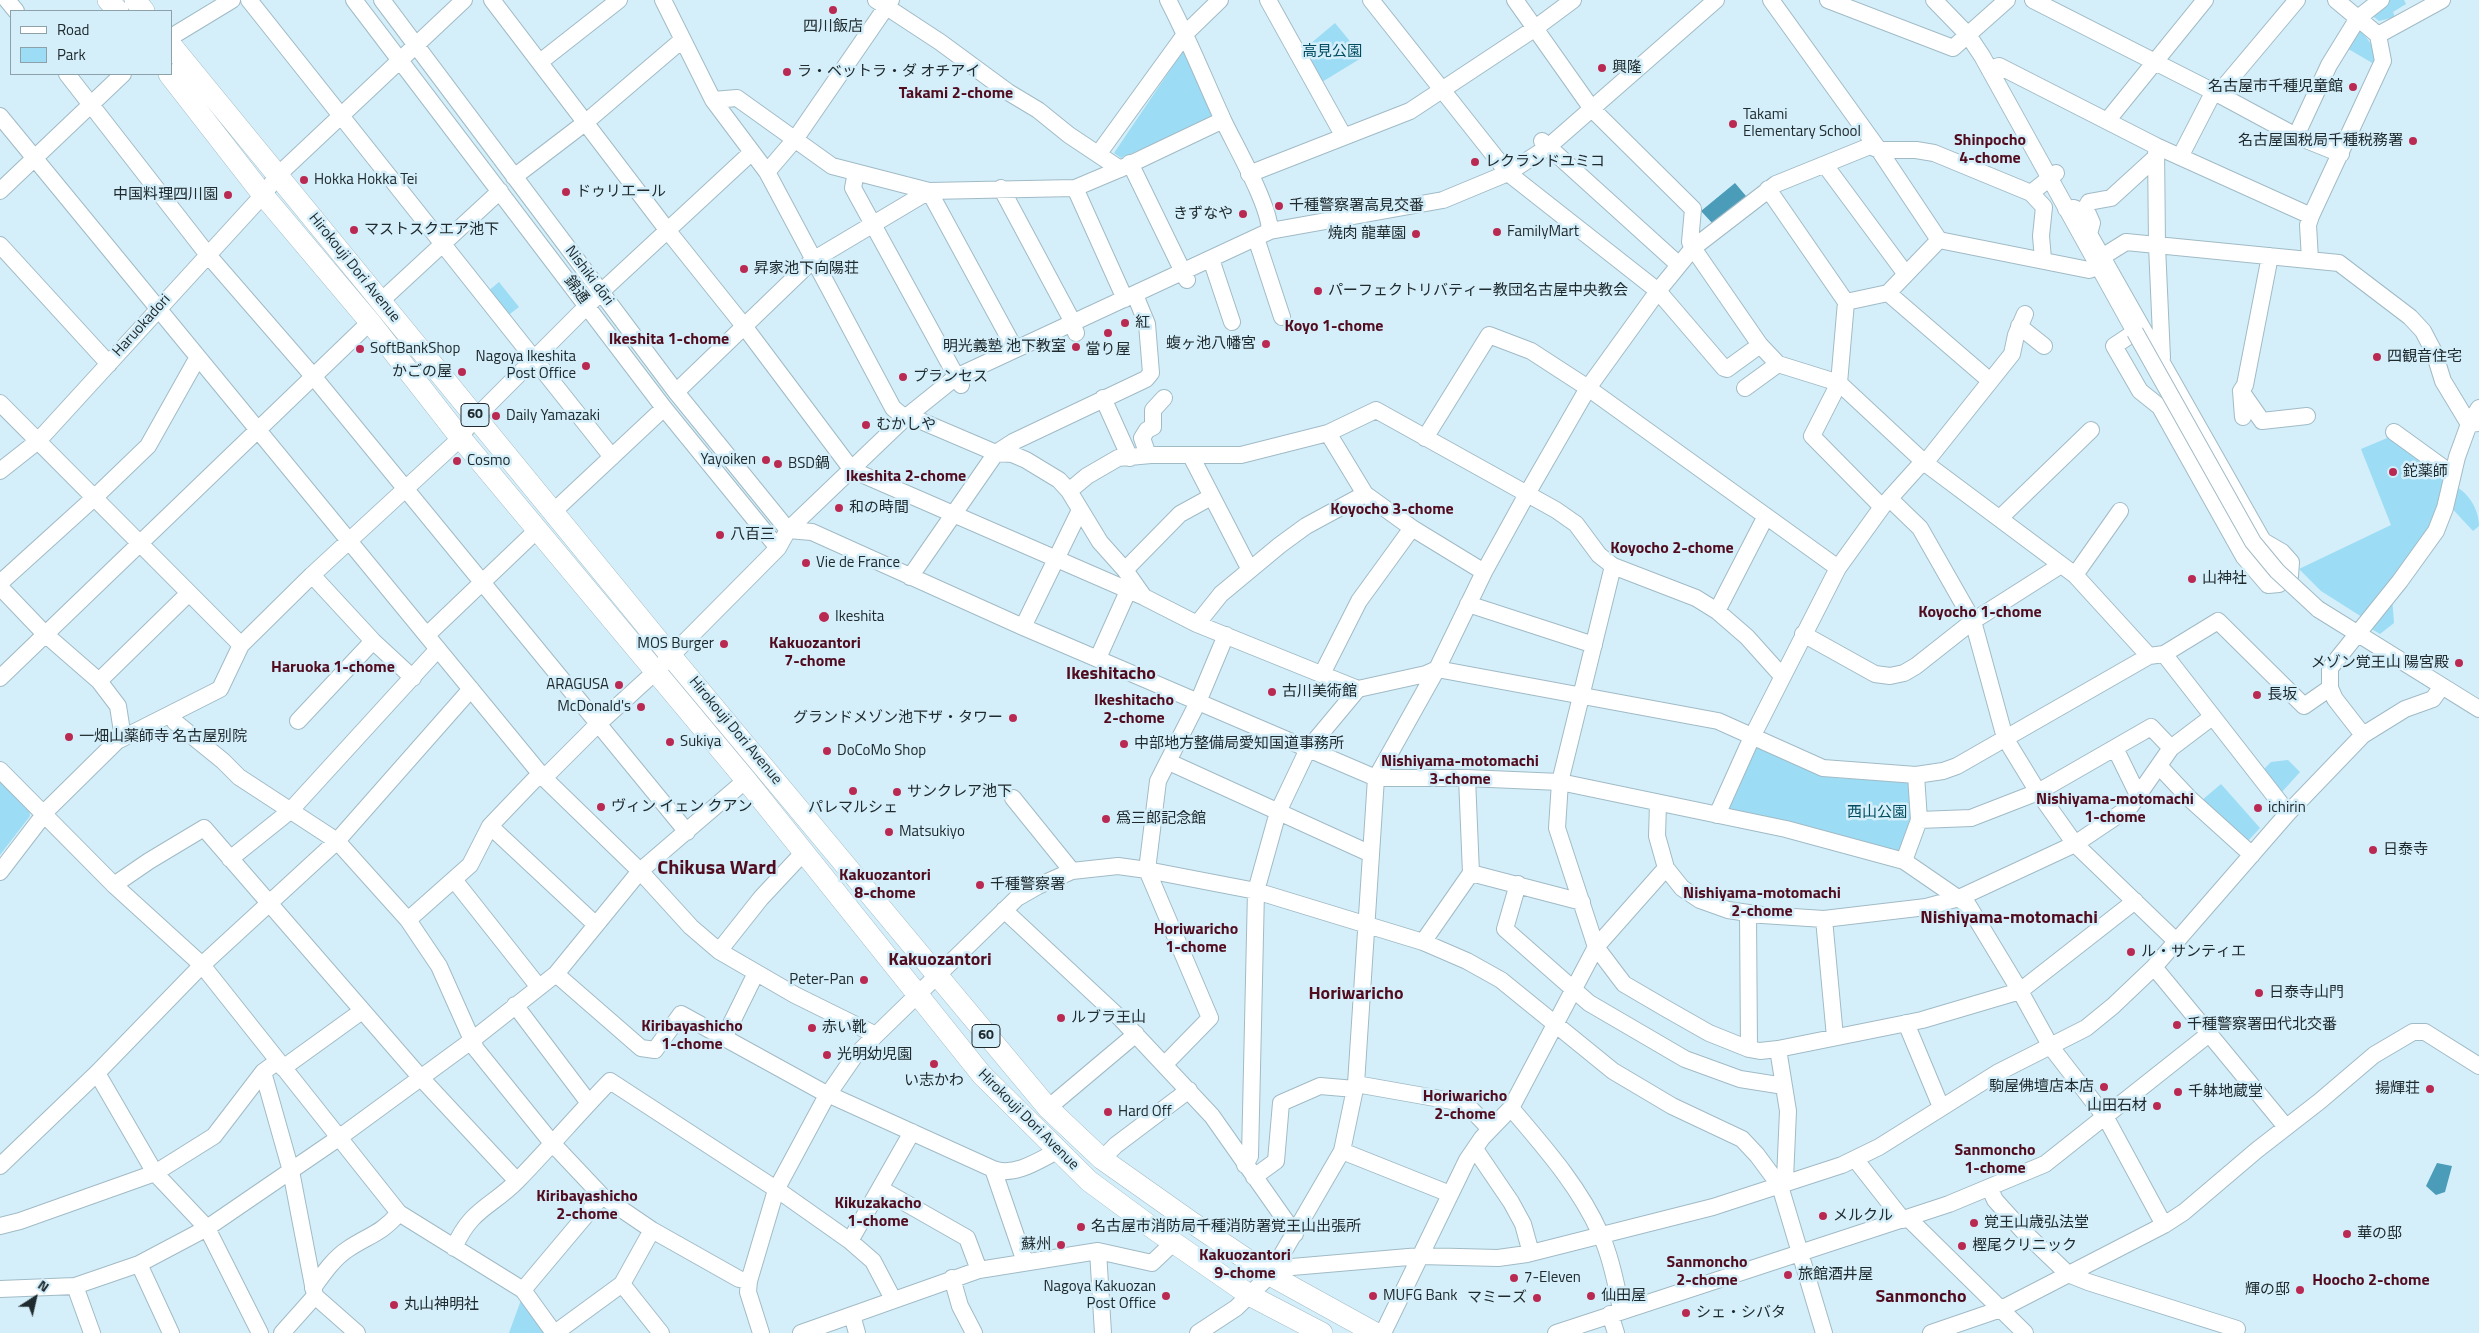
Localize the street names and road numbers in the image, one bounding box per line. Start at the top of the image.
street label: Hirokouji Dori Avenue [304,210,404,326]
street label: Nishiki dōri [561,243,617,309]
street label: 錦通 [560,273,592,307]
street label: Haruokadori [109,291,175,361]
road number: 60 [461,404,489,426]
street label: Hirokouji Dori Avenue [685,673,785,789]
road number: 60 [972,1024,1000,1048]
street label: Hirokouji Dori Avenue [974,1066,1082,1174]

